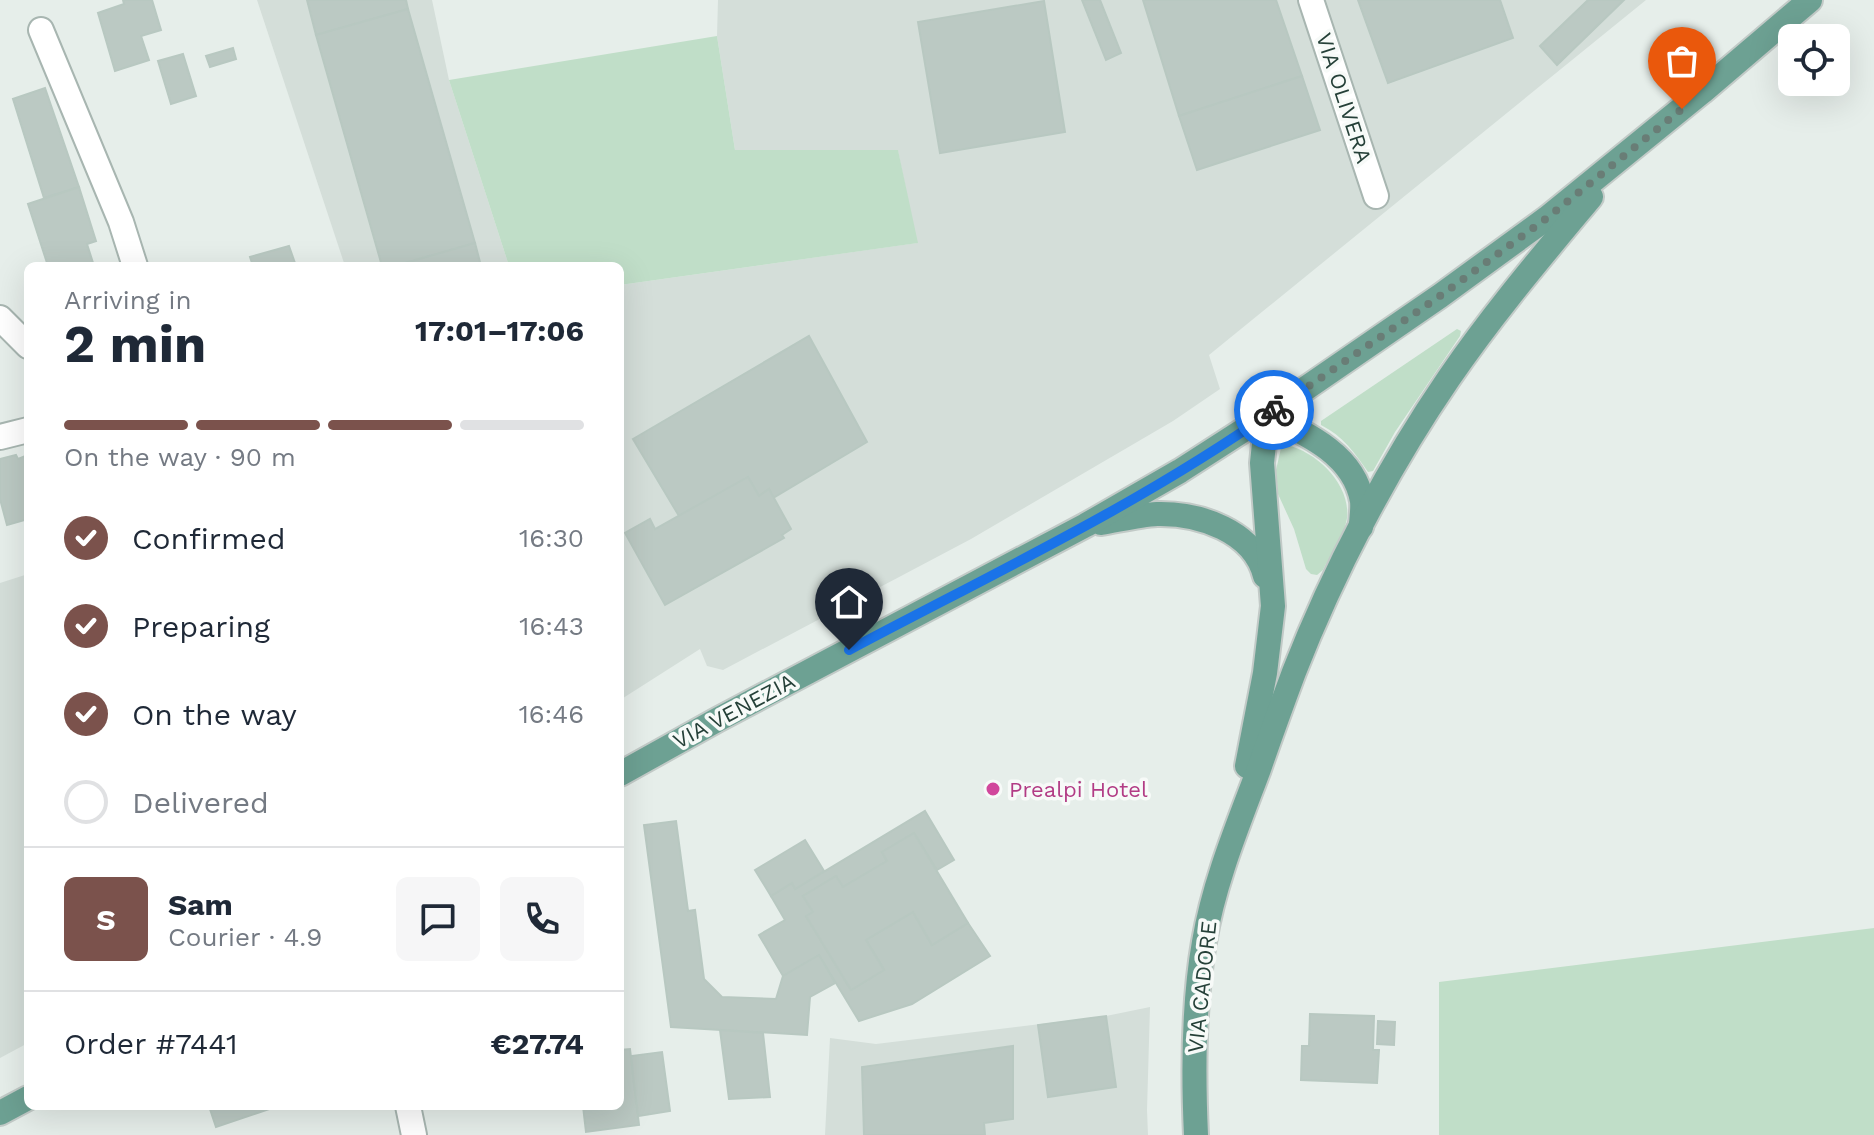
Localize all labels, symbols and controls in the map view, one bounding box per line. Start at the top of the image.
map controls [1778,24,1850,96]
button: locate [1778,24,1850,96]
pin [1648,27,1716,109]
street label: VIA OLIVERA [1311,30,1377,166]
icon: bag [1660,39,1704,83]
text: Arriving in [64,285,192,315]
text: 17:01–17:06 [415,313,584,348]
text: 2 min [64,314,206,375]
courier [1234,370,1314,450]
icon: bike [1252,388,1296,432]
text: On the way · 90 m [64,442,296,472]
icon: check [64,516,108,560]
text: Confirmed [132,521,286,556]
text: 16:30 [519,523,584,553]
pin [815,568,883,650]
icon: home [827,580,871,624]
icon: check [64,604,108,648]
text: Preparing [132,609,270,644]
text: 16:43 [519,611,584,641]
street label: VIA VENEZIA [669,668,799,754]
icon: check [64,692,108,736]
text: On the way [132,697,297,732]
text: 16:46 [519,699,584,729]
place label: Prealpi Hotel [1009,777,1148,802]
marker: Prealpi Hotel [984,780,1002,798]
text: Delivered [132,785,269,820]
button: chat [396,877,480,961]
button: phone [500,877,584,961]
text: Sam [168,887,233,922]
text: S [96,902,116,937]
street label: VIA CADORE [1183,920,1221,1054]
text: Courier · 4.9 [168,922,322,952]
text: Order #7441 [64,1026,238,1061]
text: €27.74 [491,1026,584,1061]

